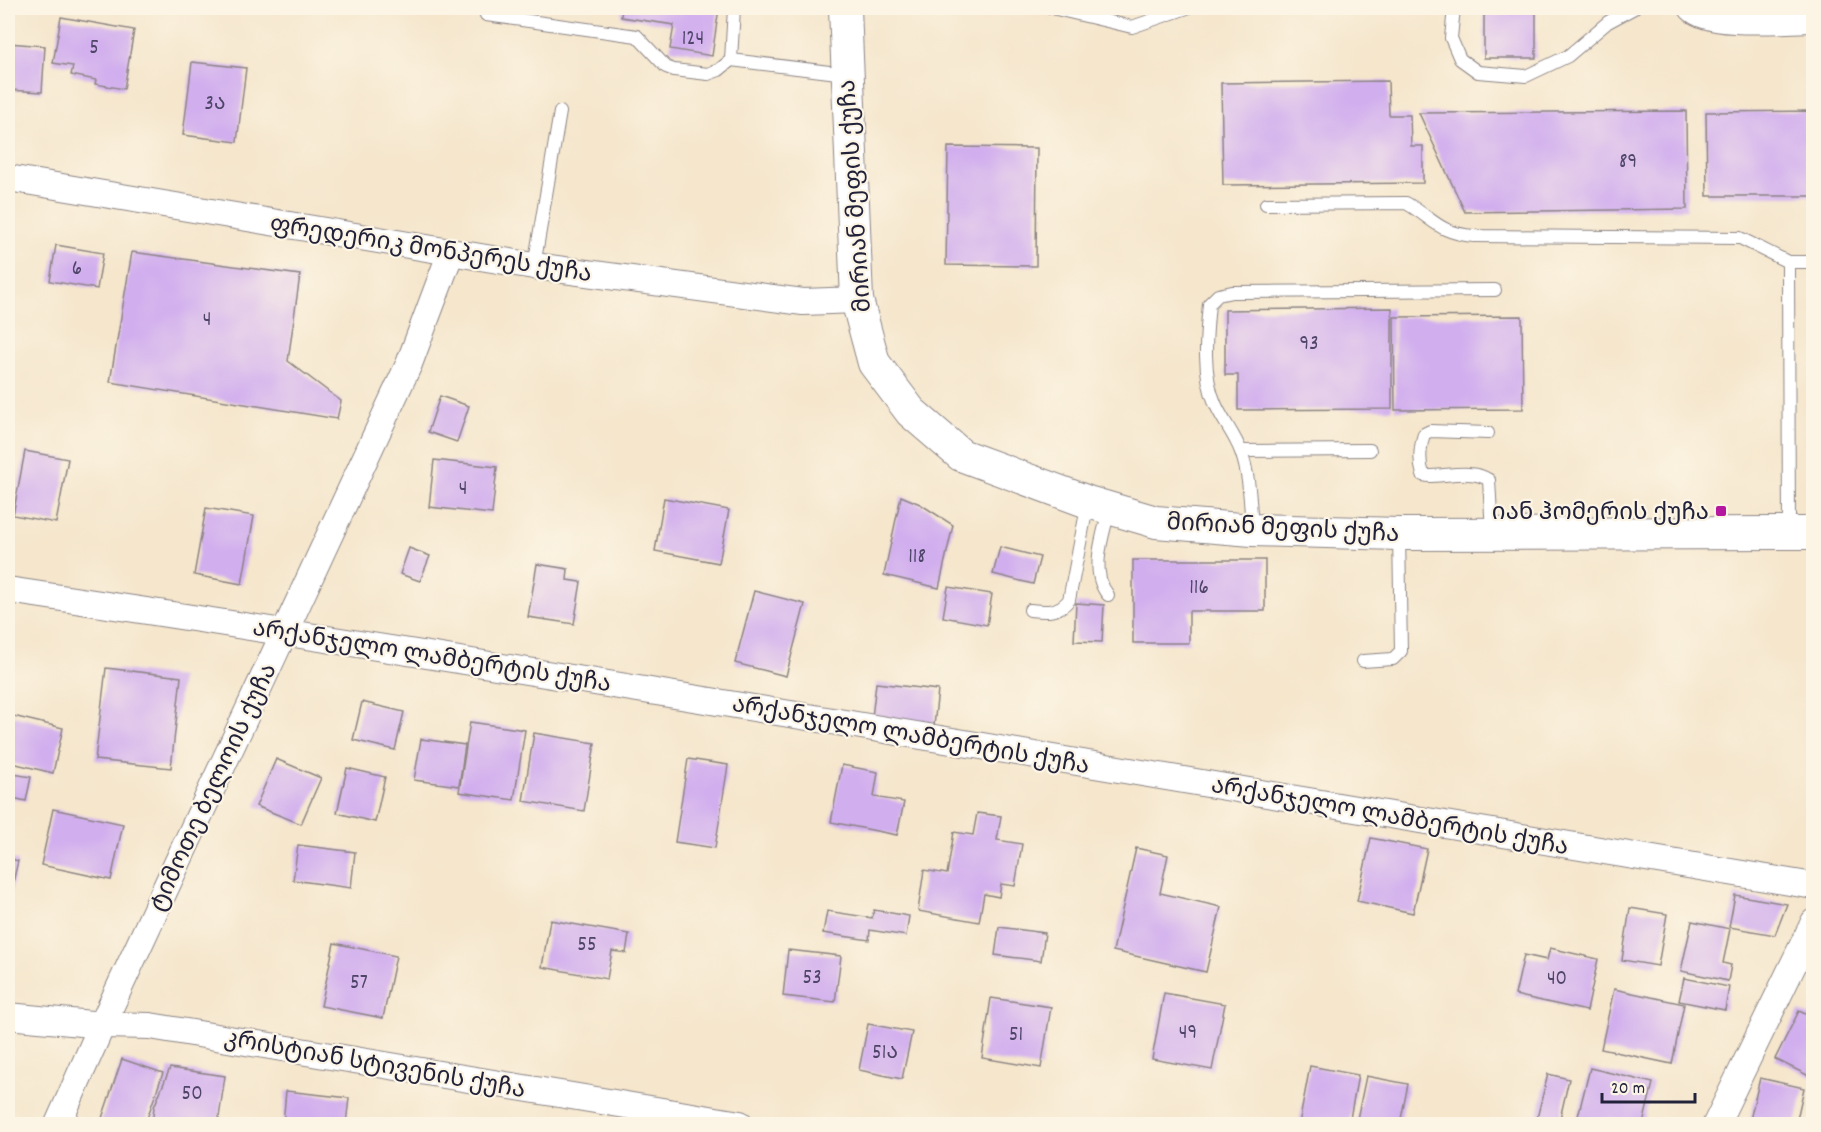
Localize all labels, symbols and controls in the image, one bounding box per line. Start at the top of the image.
house number: 124 [682,25,704,55]
house number: 5 [89,34,99,64]
street label: მირიან მეფის ქუჩა [832,78,882,313]
house number: 3ა [205,90,225,120]
house number: 89 [1619,148,1637,178]
street label: ფრედერიკ მონპერეს ქუჩა [267,209,594,293]
house number: 6 [72,255,82,285]
house number: 4 [203,306,211,336]
house number: 93 [1300,330,1318,360]
house number: 4 [459,475,467,505]
place label: იან ჰომერის ქუჩა [1492,497,1709,531]
marker: იან ჰომერის ქუჩა [1714,504,1728,518]
street label: მირიან მეფის ქუჩა [1166,507,1400,553]
house number: 118 [908,543,926,573]
house number: 116 [1189,574,1209,604]
street label: არქანჯელო ლამბერტის ქუჩა [250,613,613,703]
street label: ტიმოთე ბელოის ქუჩა [142,659,287,918]
street label: არქანჯელო ლამბერტის ქუჩა [729,689,1092,785]
street label: არქანჯელო ლამბერტის ქუჩა [1208,770,1571,866]
house number: 55 [577,931,597,961]
house number: 53 [802,964,822,994]
house number: 40 [1547,965,1567,995]
house number: 57 [350,969,368,999]
house number: 49 [1179,1019,1197,1049]
house number: 51 [1009,1021,1023,1051]
street label: კრისტიან სტივენის ქუჩა [221,1023,528,1109]
house number: 51ა [872,1039,898,1069]
scale bar [1602,1066,1695,1104]
text: 20 m [1611,1077,1645,1102]
house number: 50 [181,1080,203,1110]

